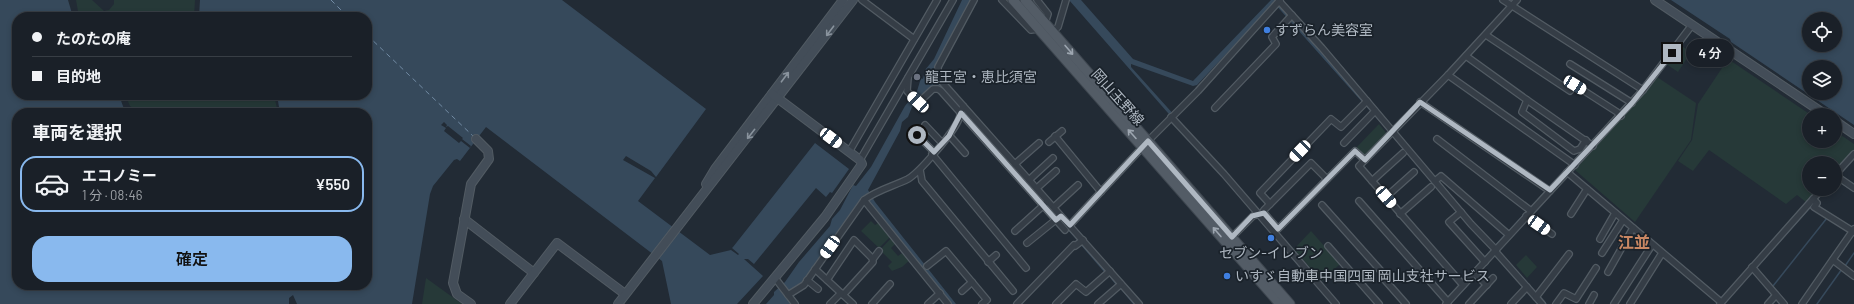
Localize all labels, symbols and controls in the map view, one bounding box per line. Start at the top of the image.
map controls [1802,12,1842,196]
button: locate [1802,12,1842,52]
place label: すずらん美容室 [1275,21,1373,38]
one-way arrow [826,25,834,36]
marker: すずらん美容室 [1262,25,1272,35]
text: たのたの庵 [56,29,131,47]
callout: 4 分 [1686,39,1734,67]
route end [1663,44,1681,62]
one-way arrow [1065,45,1074,56]
text: 4 分 [1698,45,1722,61]
button: layers [1802,60,1842,100]
street label: 岡山玉野線 [1089,65,1148,128]
text: 目的地 [56,67,101,85]
place label: 龍王宮・恵比須宮 [925,68,1037,85]
one-way arrow [780,72,789,83]
marker: 龍王宮・恵比須宮 [912,72,922,82]
car [1562,74,1588,96]
car [905,89,931,115]
button: + [1802,108,1842,148]
text: 車両を選択 [32,121,122,143]
car [818,126,844,150]
route start [908,126,926,144]
one-way arrow [746,129,755,140]
one-way arrow [1127,129,1136,140]
car [1287,138,1313,164]
button: − [1802,156,1842,196]
icon: car [34,166,70,202]
text: エコノミー [82,166,157,184]
text: ¥550 [315,175,350,193]
car [1374,184,1398,210]
text: 1 分 · 08:46 [82,187,142,203]
car [1526,213,1552,237]
one-way arrow [1213,227,1222,238]
district label: 江並 [1618,232,1650,251]
marker: セブン-イレブン [1266,233,1276,243]
car [818,234,842,260]
button: 確定 [32,236,352,282]
place label: セブン-イレブン [1219,244,1323,261]
place label: いすゞ自動車中国四国 岡山支社サービス [1235,267,1490,284]
marker: いすゞ自動車中国四国 岡山支社サービス [1222,271,1232,281]

